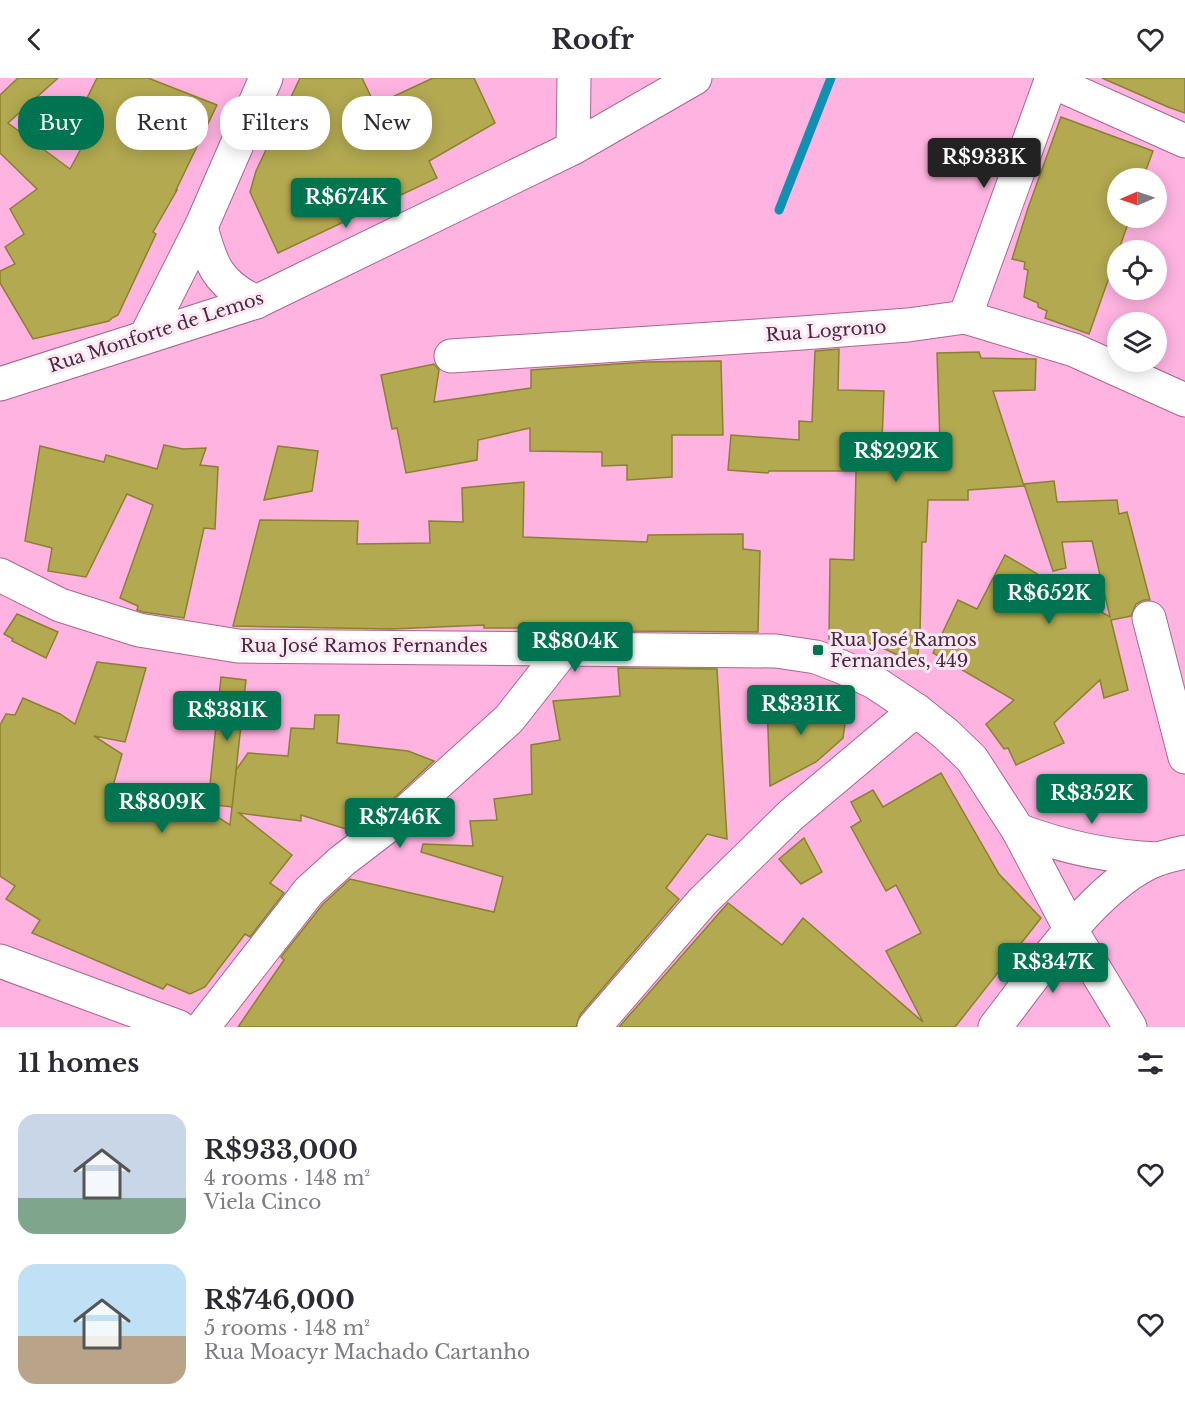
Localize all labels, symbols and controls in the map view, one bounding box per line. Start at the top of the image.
icon: back [18,23,51,56]
text: Roofr [551,23,634,56]
icon: heart [1134,23,1167,56]
chip: Buy [18,96,104,150]
chip: Rent [116,96,208,150]
chip: Filters [220,96,330,150]
chip: New [342,96,432,150]
pin: R$933K [935,138,1033,189]
text: R$933K [942,145,1026,169]
north arrow [1107,168,1167,228]
map controls [1107,168,1167,372]
pin: R$674K [297,178,395,229]
text: R$674K [305,185,387,209]
button: locate [1107,240,1167,300]
street label: Rua Monforte de Lemos [46,287,266,377]
button: layers [1107,312,1167,372]
street label: Rua Logrono [765,316,887,346]
pin: R$292K [847,432,945,483]
text: R$292K [853,439,939,463]
pin: R$652K [1000,574,1098,625]
text: R$652K [1007,581,1091,605]
pin: R$804K [526,622,624,673]
text: R$804K [532,629,618,653]
place label: Rua José Ramos Fernandes, 449 [830,629,977,672]
street label: Rua José Ramos Fernandes [240,635,488,657]
marker: Rua José Ramos Fernandes, 449 [811,643,825,657]
pin: R$331K [752,685,850,736]
pin: R$381K [178,691,276,742]
text: R$331K [761,692,841,716]
text: R$381K [187,698,267,722]
pin: R$352K [1043,774,1141,825]
text: R$352K [1050,781,1134,805]
pin: R$809K [113,783,211,834]
text: R$809K [119,790,205,814]
pin: R$746K [351,798,449,849]
text: R$746K [359,805,441,829]
pin: R$347K [1004,943,1102,994]
text: R$347K [1012,950,1094,974]
text: 11 homes [18,1047,139,1079]
icon: filters [1134,1047,1167,1080]
text: R$933,000 [204,1134,358,1166]
icon: home [66,1138,138,1210]
icon: heart [1134,1158,1167,1191]
text: 4 rooms · 148 m² [204,1166,370,1190]
text: Viela Cinco [204,1190,321,1214]
text: R$746,000 [204,1284,355,1316]
icon: home [66,1288,138,1360]
icon: heart [1134,1308,1167,1341]
text: 5 rooms · 148 m² [204,1316,370,1340]
text: Rua Moacyr Machado Cartanho [204,1340,530,1364]

